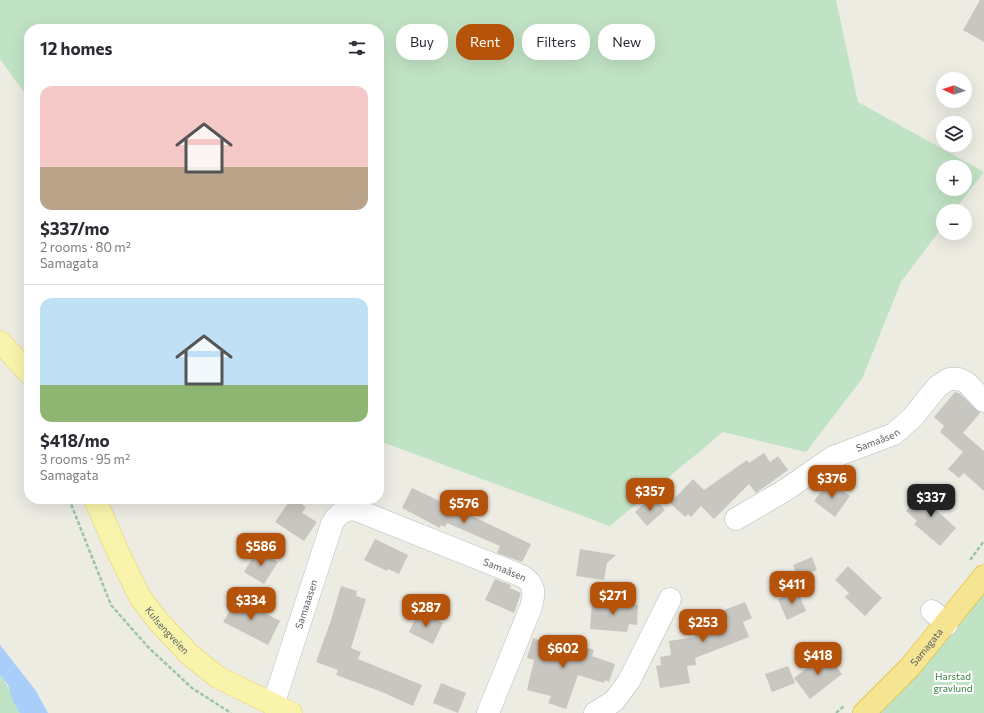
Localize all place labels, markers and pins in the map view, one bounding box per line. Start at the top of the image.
pin: $376 [808,465,856,499]
pin: $357 [626,478,674,512]
pin: $337 [907,484,955,518]
pin: $576 [440,490,488,524]
pin: $586 [237,533,285,567]
pin: $411 [768,571,816,605]
pin: $271 [589,582,637,616]
pin: $334 [227,587,275,621]
pin: $287 [402,594,450,628]
pin: $253 [679,609,727,643]
pin: $602 [539,635,587,669]
pin: $418 [794,642,842,676]

